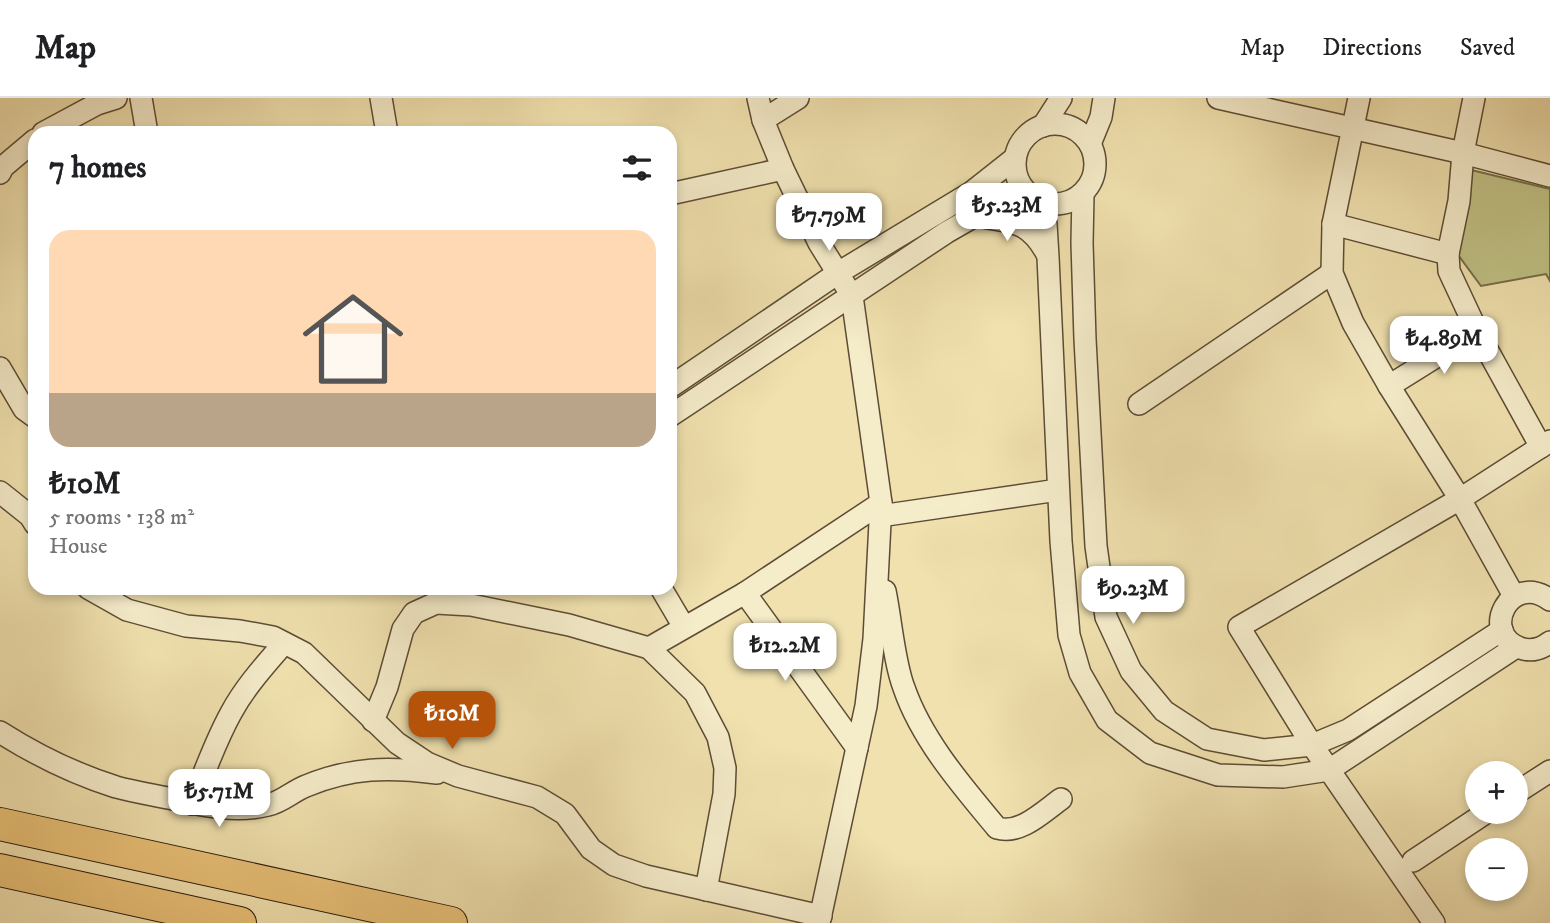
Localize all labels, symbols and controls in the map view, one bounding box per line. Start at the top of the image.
text: Map [35,28,96,69]
text: Map [1240,33,1285,63]
text: Directions [1323,33,1422,63]
text: Saved [1460,33,1515,63]
icon: filters [618,149,656,187]
text: 7 homes [49,150,146,187]
pin: ₺5.23M [950,184,1064,243]
text: ₺5.23M [972,191,1042,220]
pin: ₺7.79M [772,194,886,253]
text: ₺7.79M [792,201,866,230]
icon: home [290,276,416,402]
pin: ₺4.89M [1387,316,1501,376]
text: ₺4.89M [1406,324,1482,353]
text: ₺10M [49,466,121,503]
text: 5 rooms · 138 m² [49,503,194,532]
text: House [49,532,107,561]
pin: ₺9.23M [1076,566,1190,626]
text: ₺9.23M [1098,574,1168,603]
pin: ₺12.2M [728,624,842,683]
text: ₺12.2M [749,631,821,660]
pin: ₺10M [411,692,493,751]
text: ₺10M [425,699,479,728]
map controls [1465,761,1528,901]
button: + [1465,761,1528,824]
pin: ₺5.71M [162,770,276,829]
text: ₺5.71M [184,777,254,806]
button: − [1465,838,1528,901]

